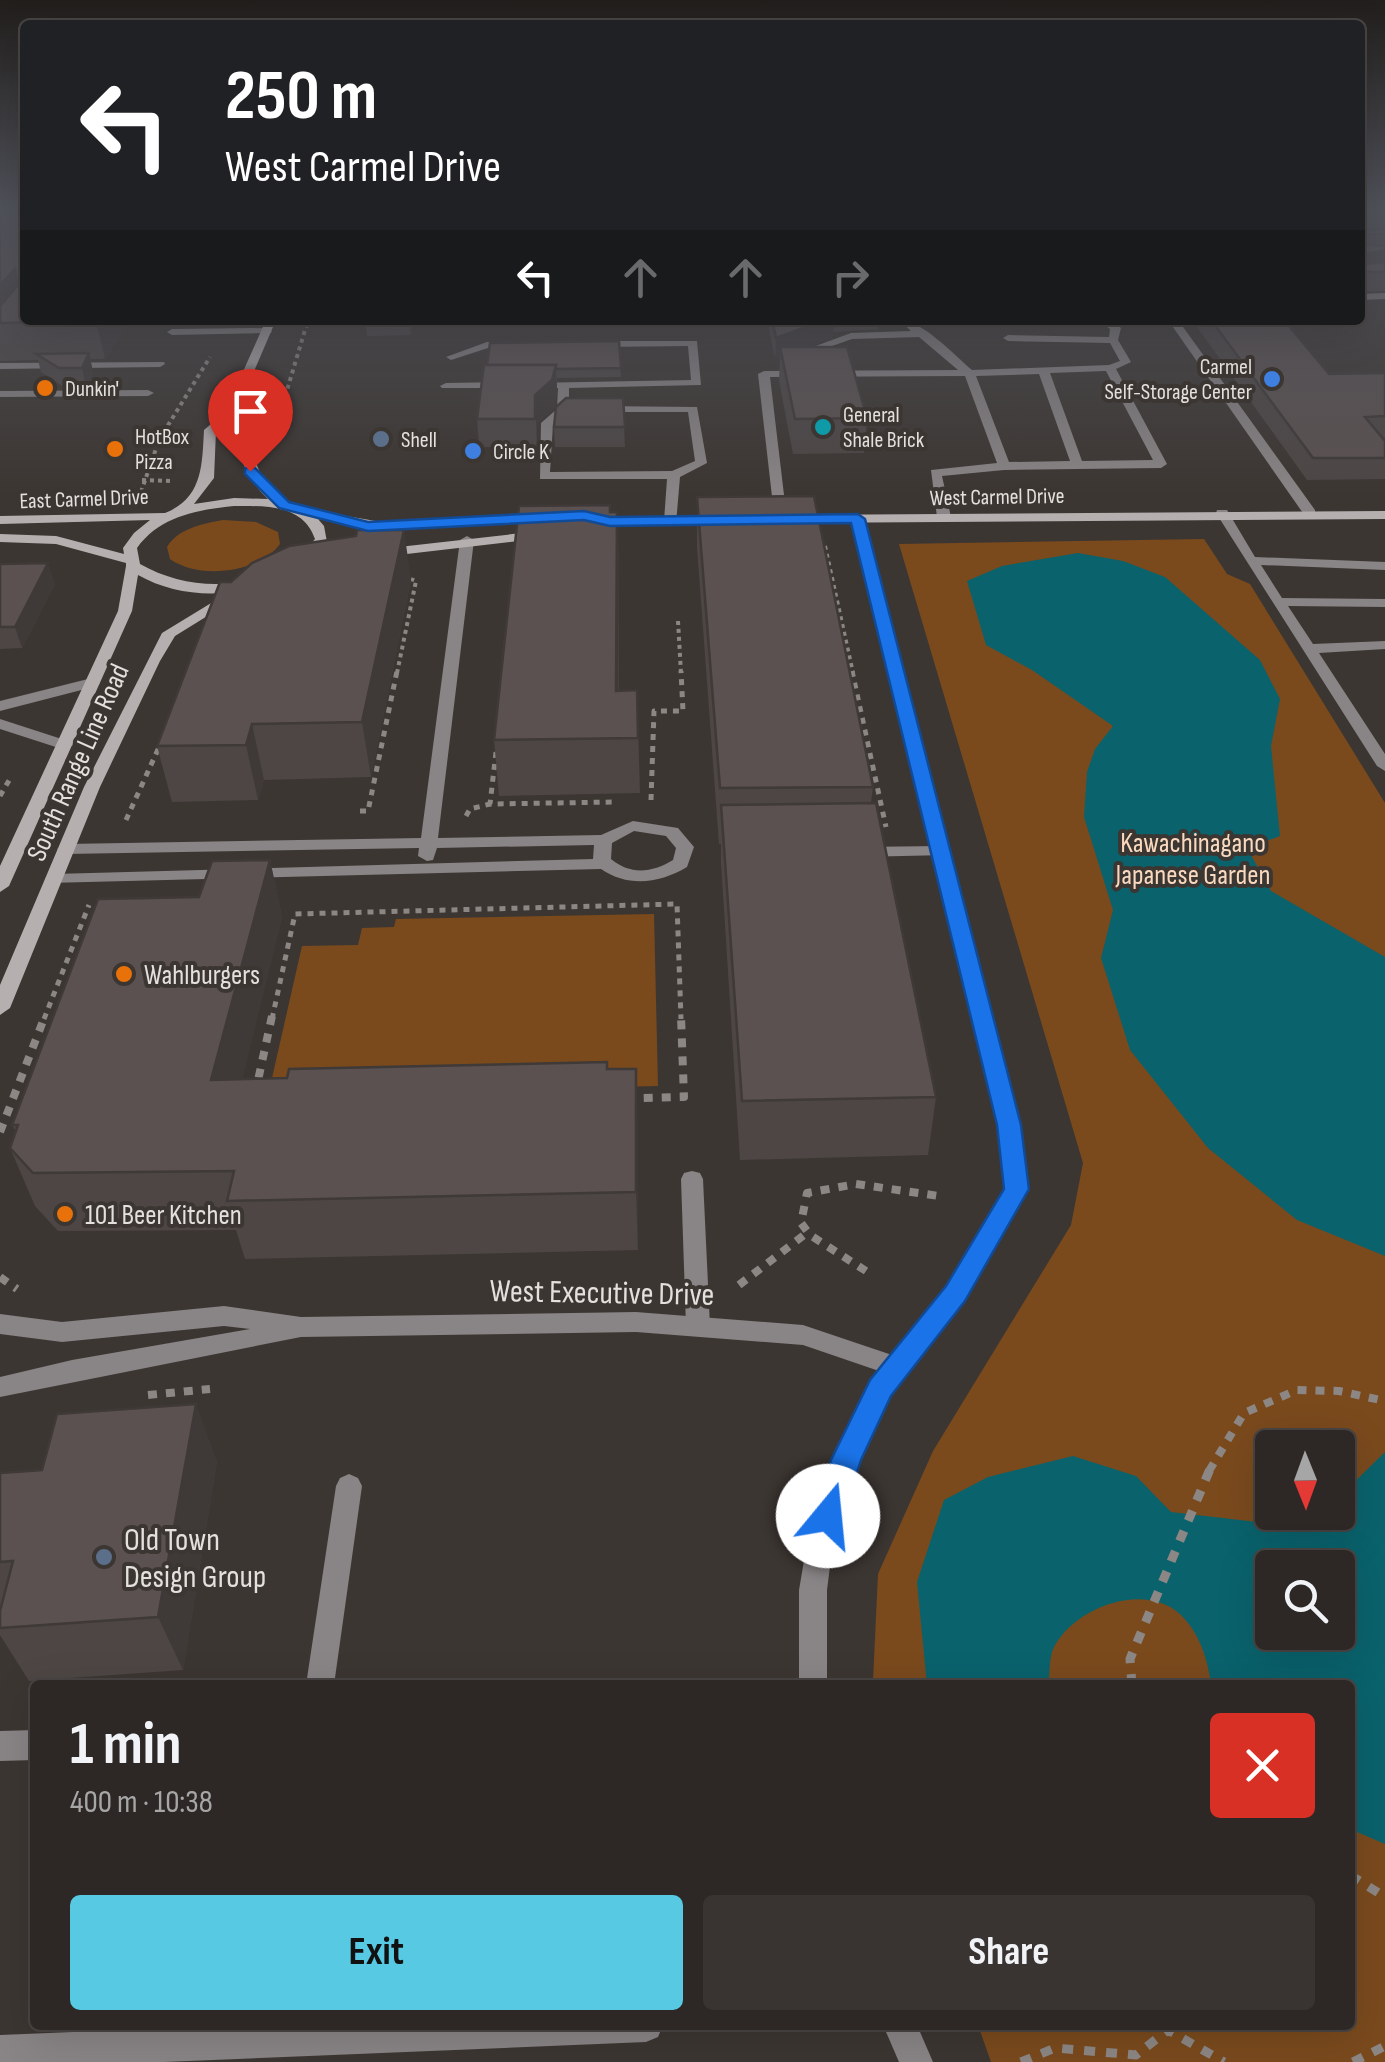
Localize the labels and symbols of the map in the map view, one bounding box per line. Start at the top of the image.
place label: Carmel Self-Storage Center [1104,354,1252,406]
marker: Carmel Self-Storage Center [1261,368,1283,390]
pin [208,369,293,472]
place label: Dunkin' [65,376,119,403]
marker: Dunkin' [34,377,56,399]
place label: General Shale Brick [843,402,925,454]
marker: General Shale Brick [812,416,834,438]
place label: HotBox Pizza [135,424,190,476]
place label: Shell [401,427,437,454]
marker: Shell [370,428,392,450]
marker: HotBox Pizza [104,438,126,460]
place label: Circle K [493,439,549,466]
marker: Circle K [462,440,484,462]
street label: West Carmel Drive [929,483,1065,512]
street label: East Carmel Drive [19,484,149,515]
street label: South Range Line Road [20,659,137,866]
park label: Kawachinagano Japanese Garden [1115,827,1270,892]
place label: Wahlburgers [144,959,260,992]
marker: Wahlburgers [113,963,135,985]
place label: 101 Beer Kitchen [85,1199,242,1232]
marker: 101 Beer Kitchen [54,1203,76,1225]
street label: West Executive Drive [489,1272,715,1315]
north arrow [1255,1430,1355,1530]
position arrow [776,1464,880,1568]
place label: Old Town Design Group [124,1521,266,1597]
marker: Old Town Design Group [93,1546,115,1568]

